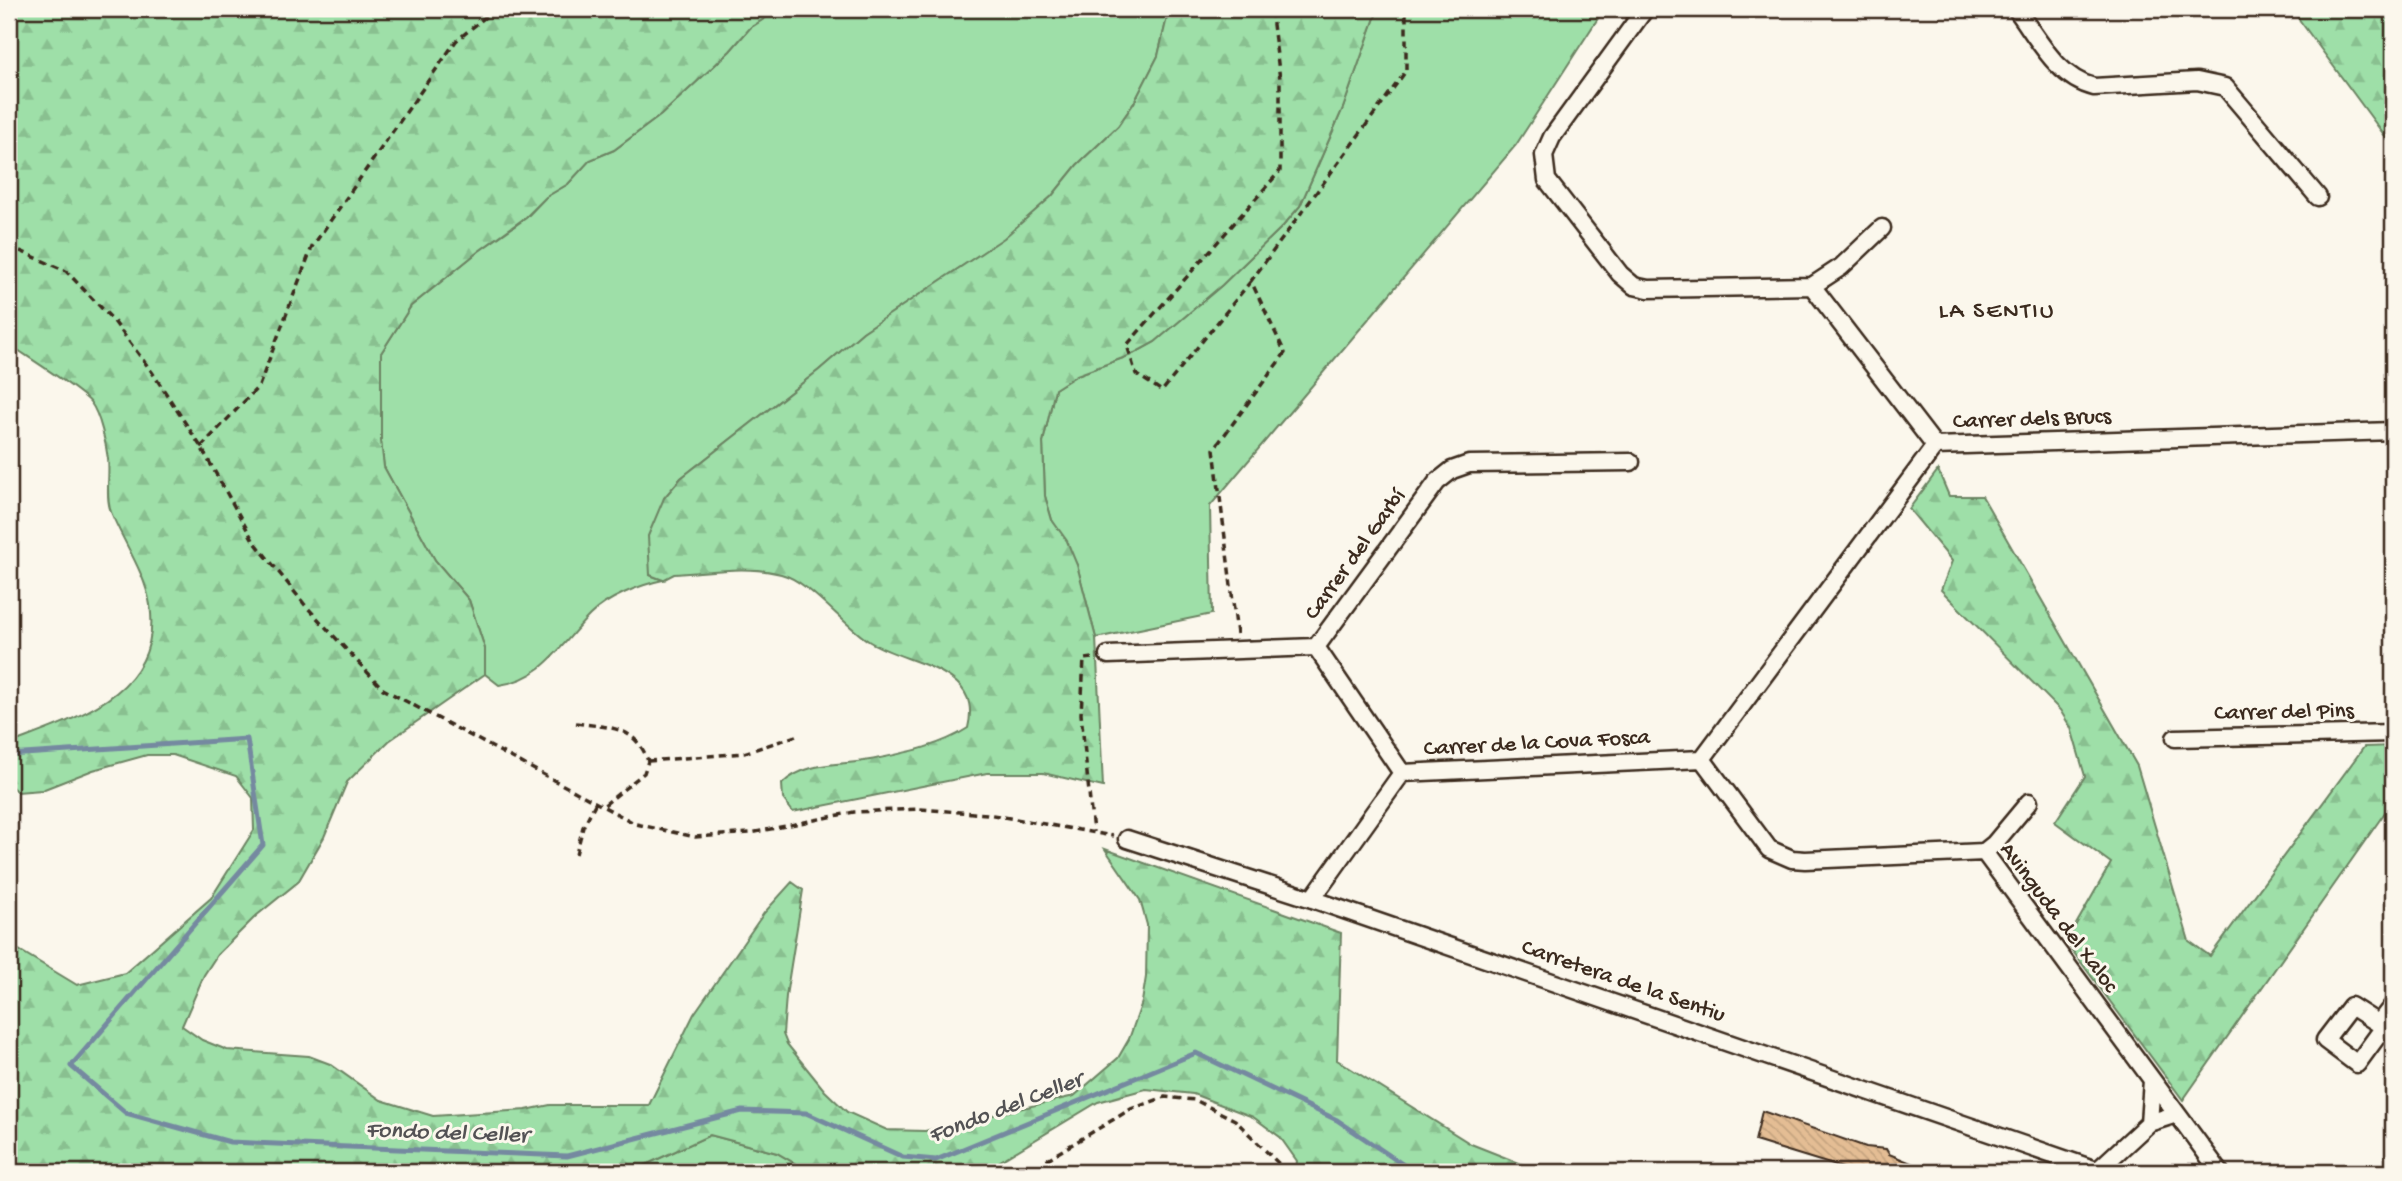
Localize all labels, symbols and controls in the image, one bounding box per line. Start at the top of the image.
district label: LA SENTIU [1938,298,2056,327]
street label: Carrer dels Brucs [1952,404,2112,436]
street label: Carrer del Garbí [1299,483,1413,626]
street label: Carrer del Pins [2214,698,2355,728]
street label: Carrer de la Cova Fosca [1423,725,1652,763]
street label: Avinguda del Xaloc [1993,838,2124,999]
street label: Carretera de la Sentiu [1518,934,1729,1030]
water label: Fondo del Celler [925,1065,1091,1152]
water label: Fondo del Celler [365,1117,533,1151]

